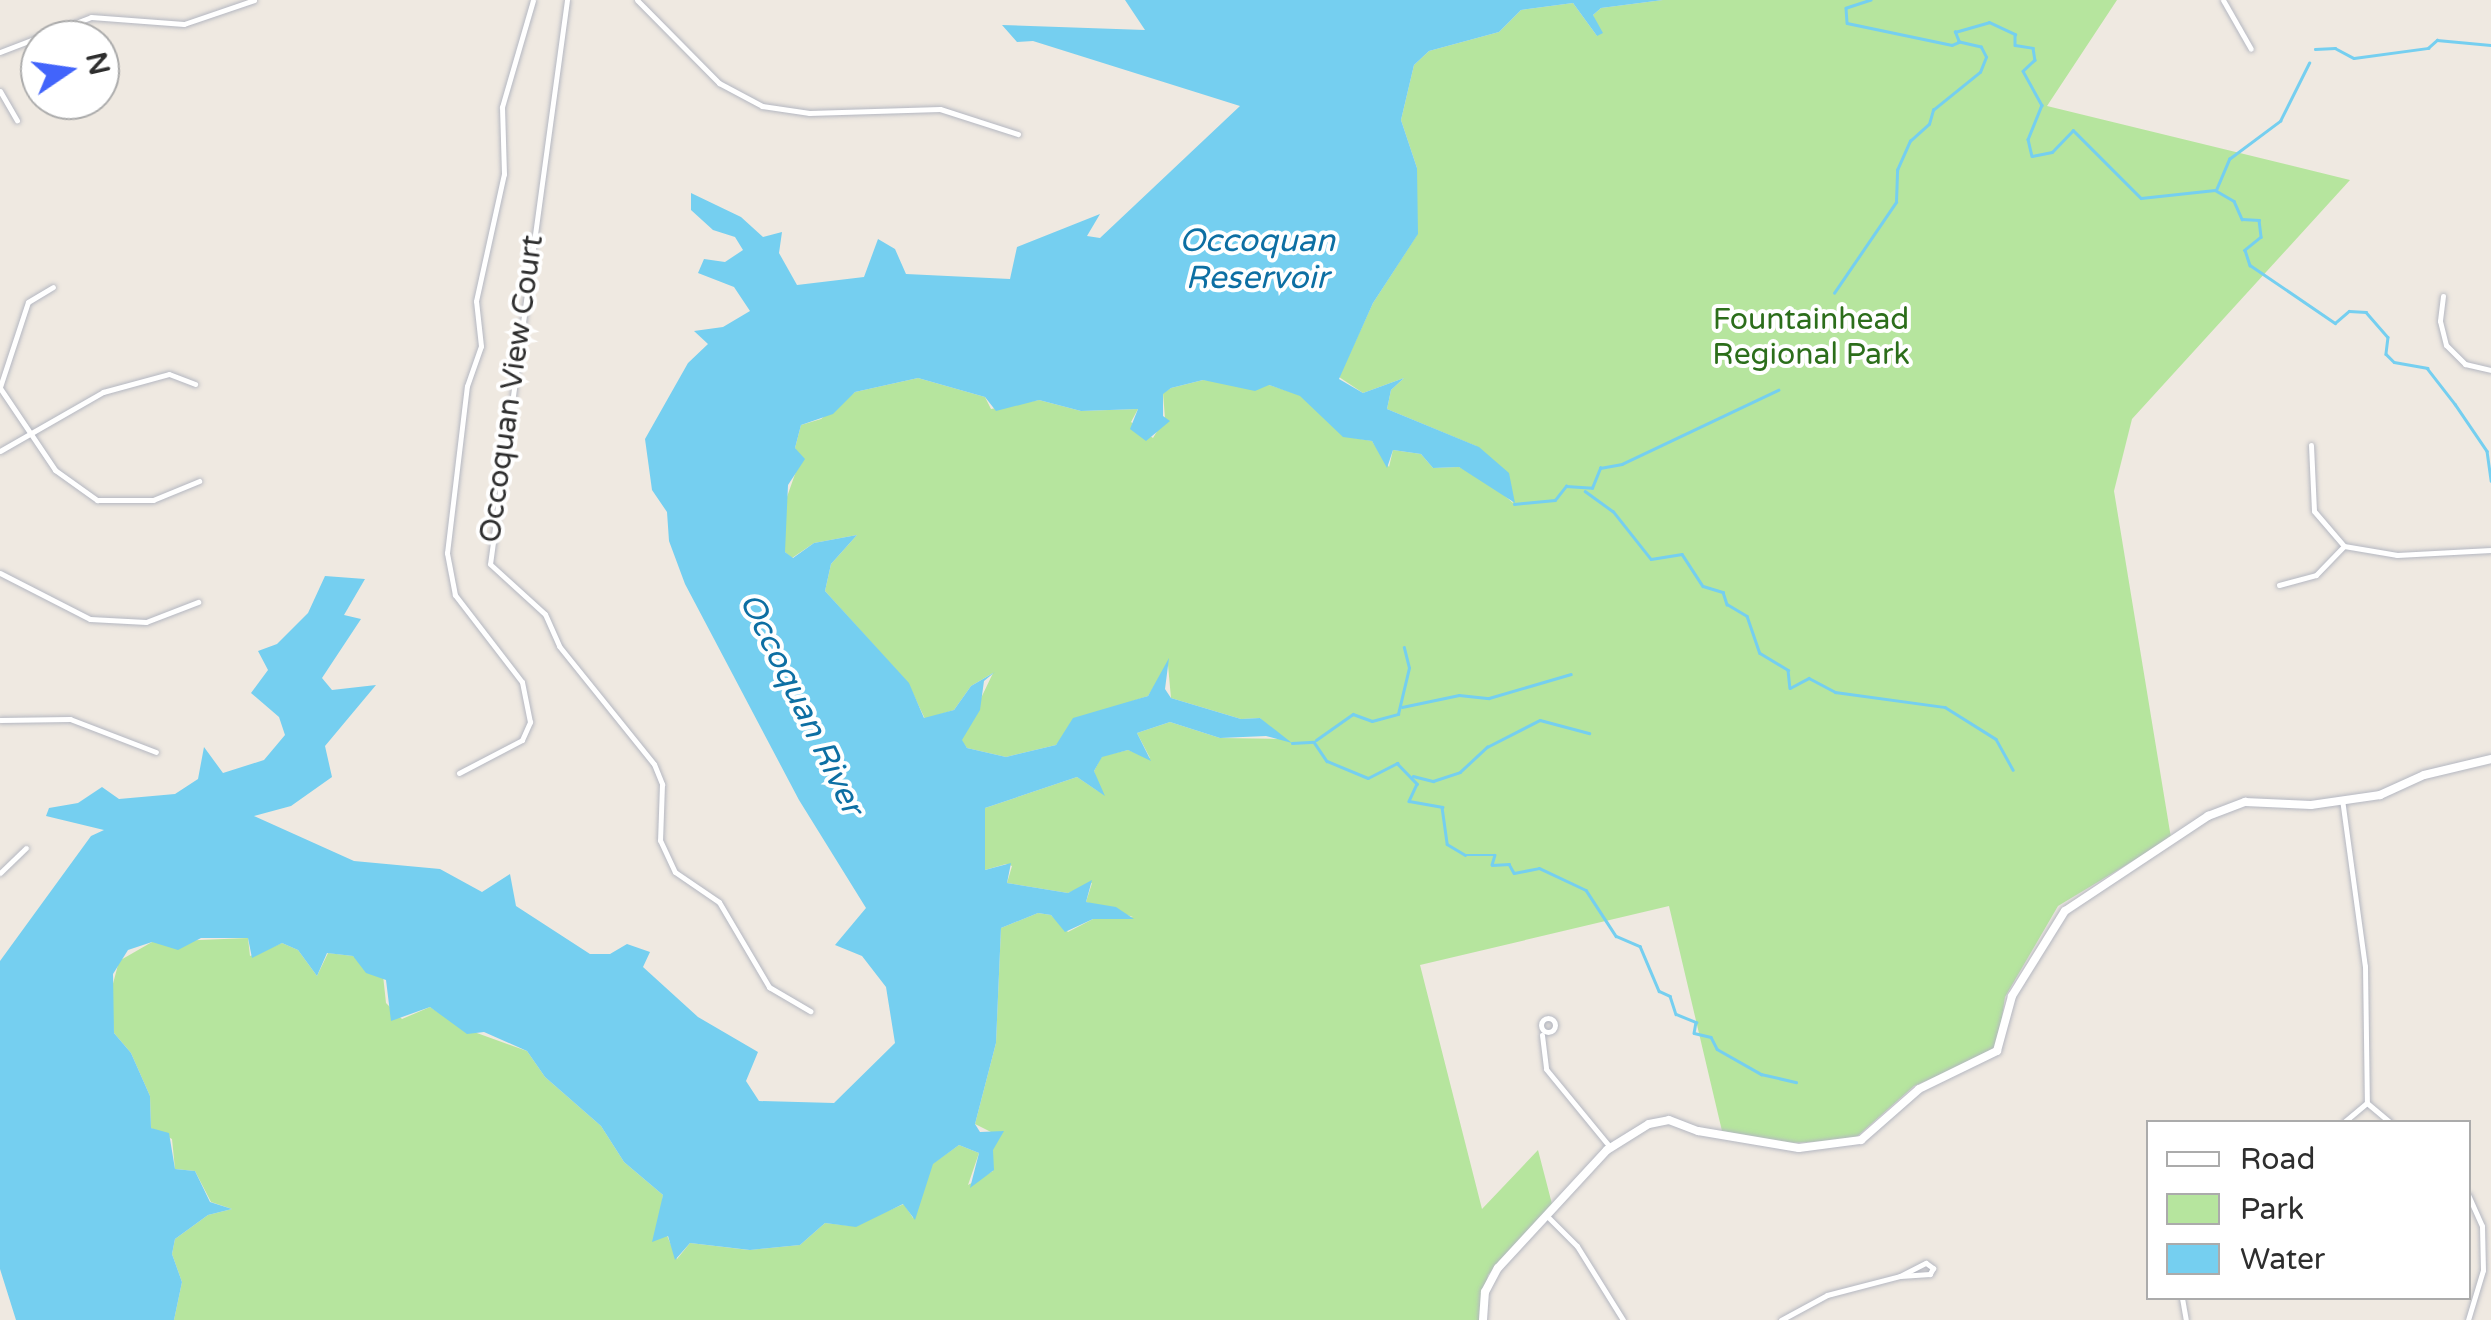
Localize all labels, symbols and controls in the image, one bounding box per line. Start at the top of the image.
north arrow [20,20,120,120]
text: N [78,49,116,78]
water label: Occoquan Reservoir [1179,223,1335,298]
street label: Occoquan View Court [473,233,551,545]
park label: Fountainhead Regional Park [1712,302,1910,372]
water label: Occoquan River [731,587,871,821]
legend [2146,1120,2471,1300]
text: Road [2240,1141,2315,1178]
text: Park [2240,1191,2304,1228]
text: Water [2240,1241,2325,1278]

